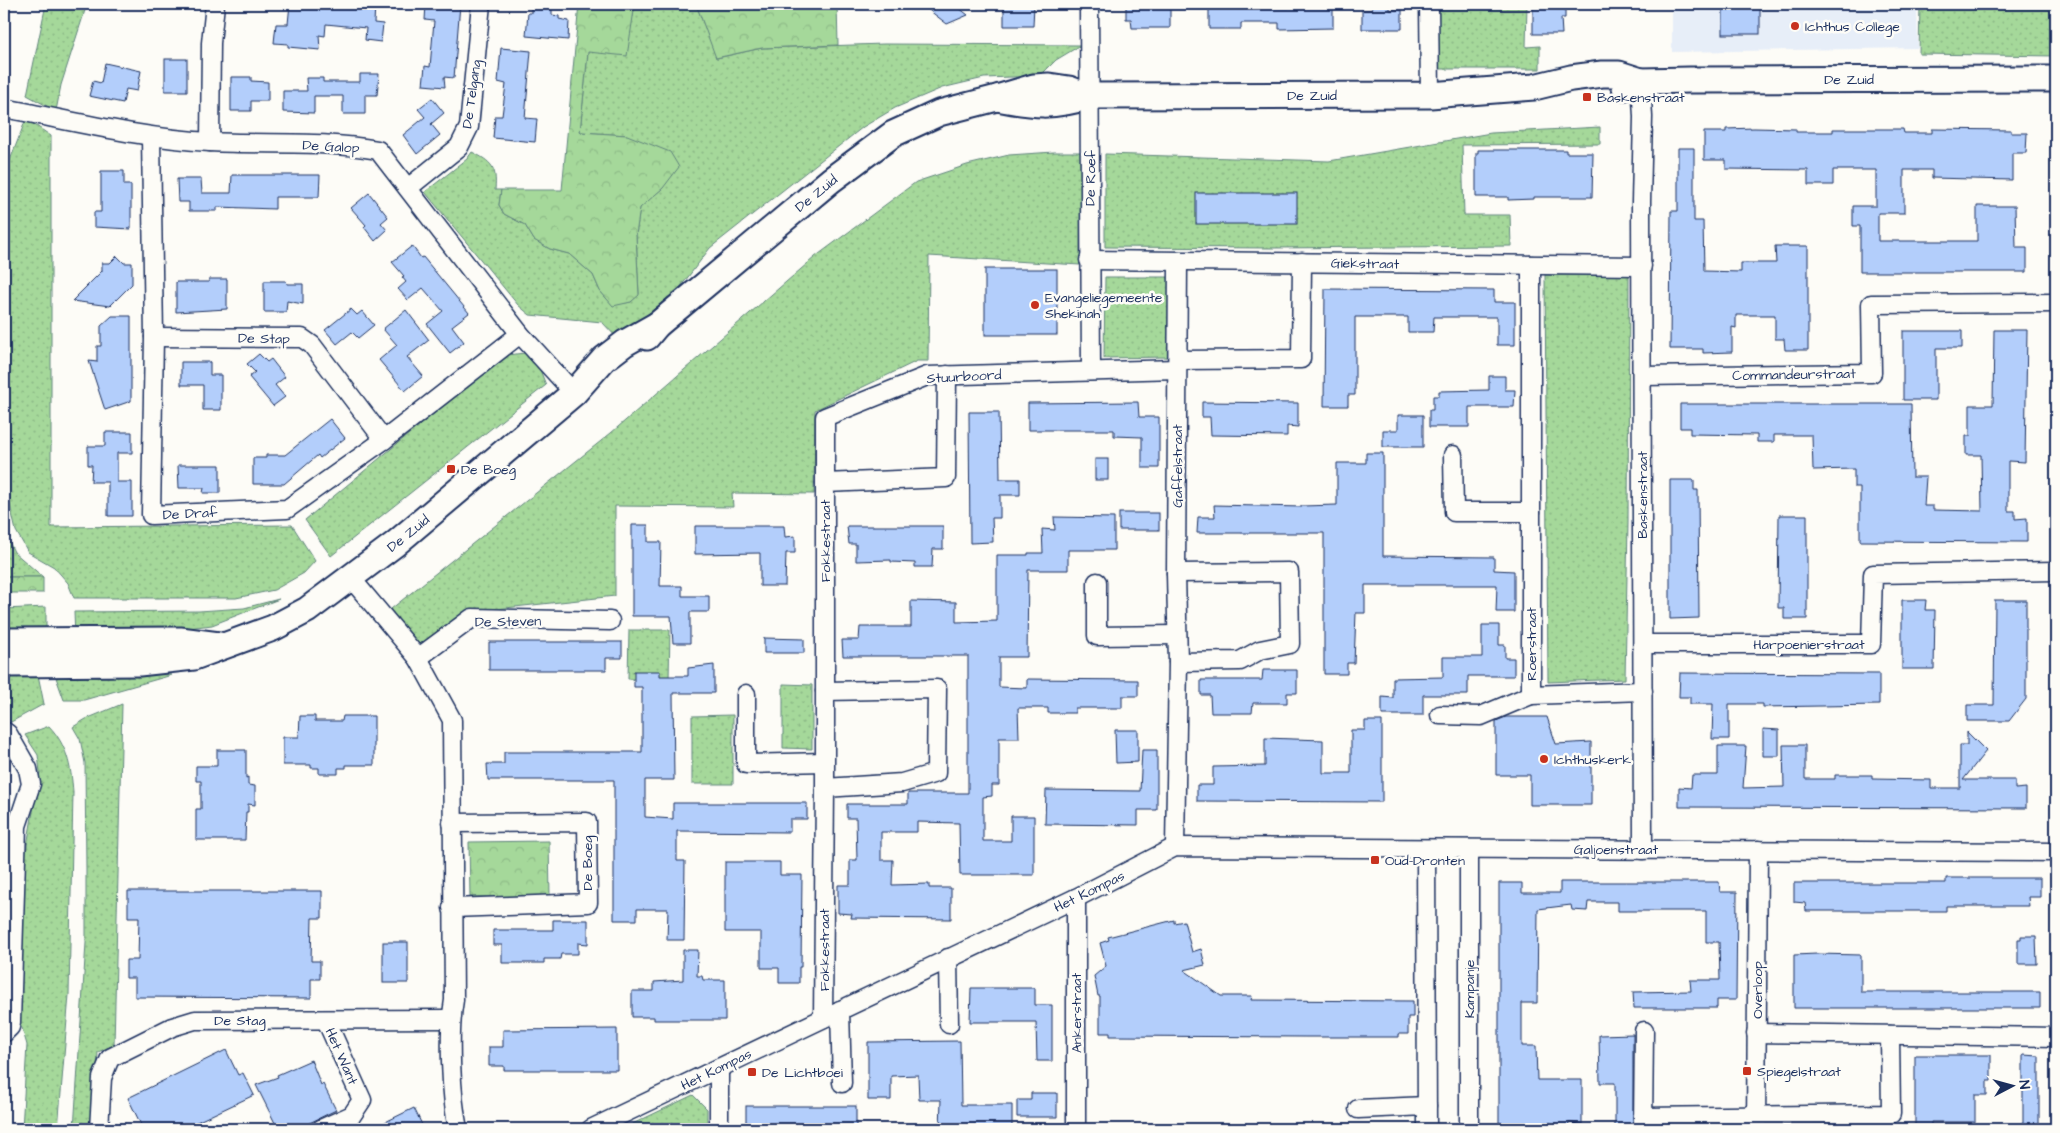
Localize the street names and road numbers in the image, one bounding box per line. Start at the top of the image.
street label: De Telgang [457,58,487,130]
street label: De Zuid [1824,70,1874,90]
street label: De Zuid [1287,86,1337,106]
street label: De Galop [302,136,360,158]
street label: De Roef [1081,149,1101,206]
street label: De Zuid [791,170,842,217]
street label: Giekstraat [1331,253,1400,275]
street label: De Stap [238,329,290,349]
street label: Commandeurstraat [1732,364,1856,386]
street label: Stuurboord [926,365,1002,389]
street label: Gaffelstraat [1168,424,1188,508]
street label: Baskenstraat [1633,451,1653,539]
street label: Fokkestraat [816,499,836,582]
street label: De Draf [162,503,218,525]
street label: De Zuid [383,510,434,557]
street label: Roerstraat [1522,607,1542,681]
street label: De Steven [475,611,541,633]
street label: Harpoenierstraat [1753,635,1865,655]
street label: De Boeg [578,836,598,890]
street label: Galjoenstraat [1574,840,1658,860]
street label: Het Kompas [1051,866,1128,918]
street label: Fokkestraat [815,908,835,991]
street label: Kampanje [1460,959,1480,1018]
street label: Overloop [1748,961,1768,1019]
street label: Ankerstraat [1067,973,1087,1053]
street label: De Stag [214,1011,266,1031]
street label: Het Want [320,1025,363,1088]
street label: Het Kompas [678,1044,755,1096]

